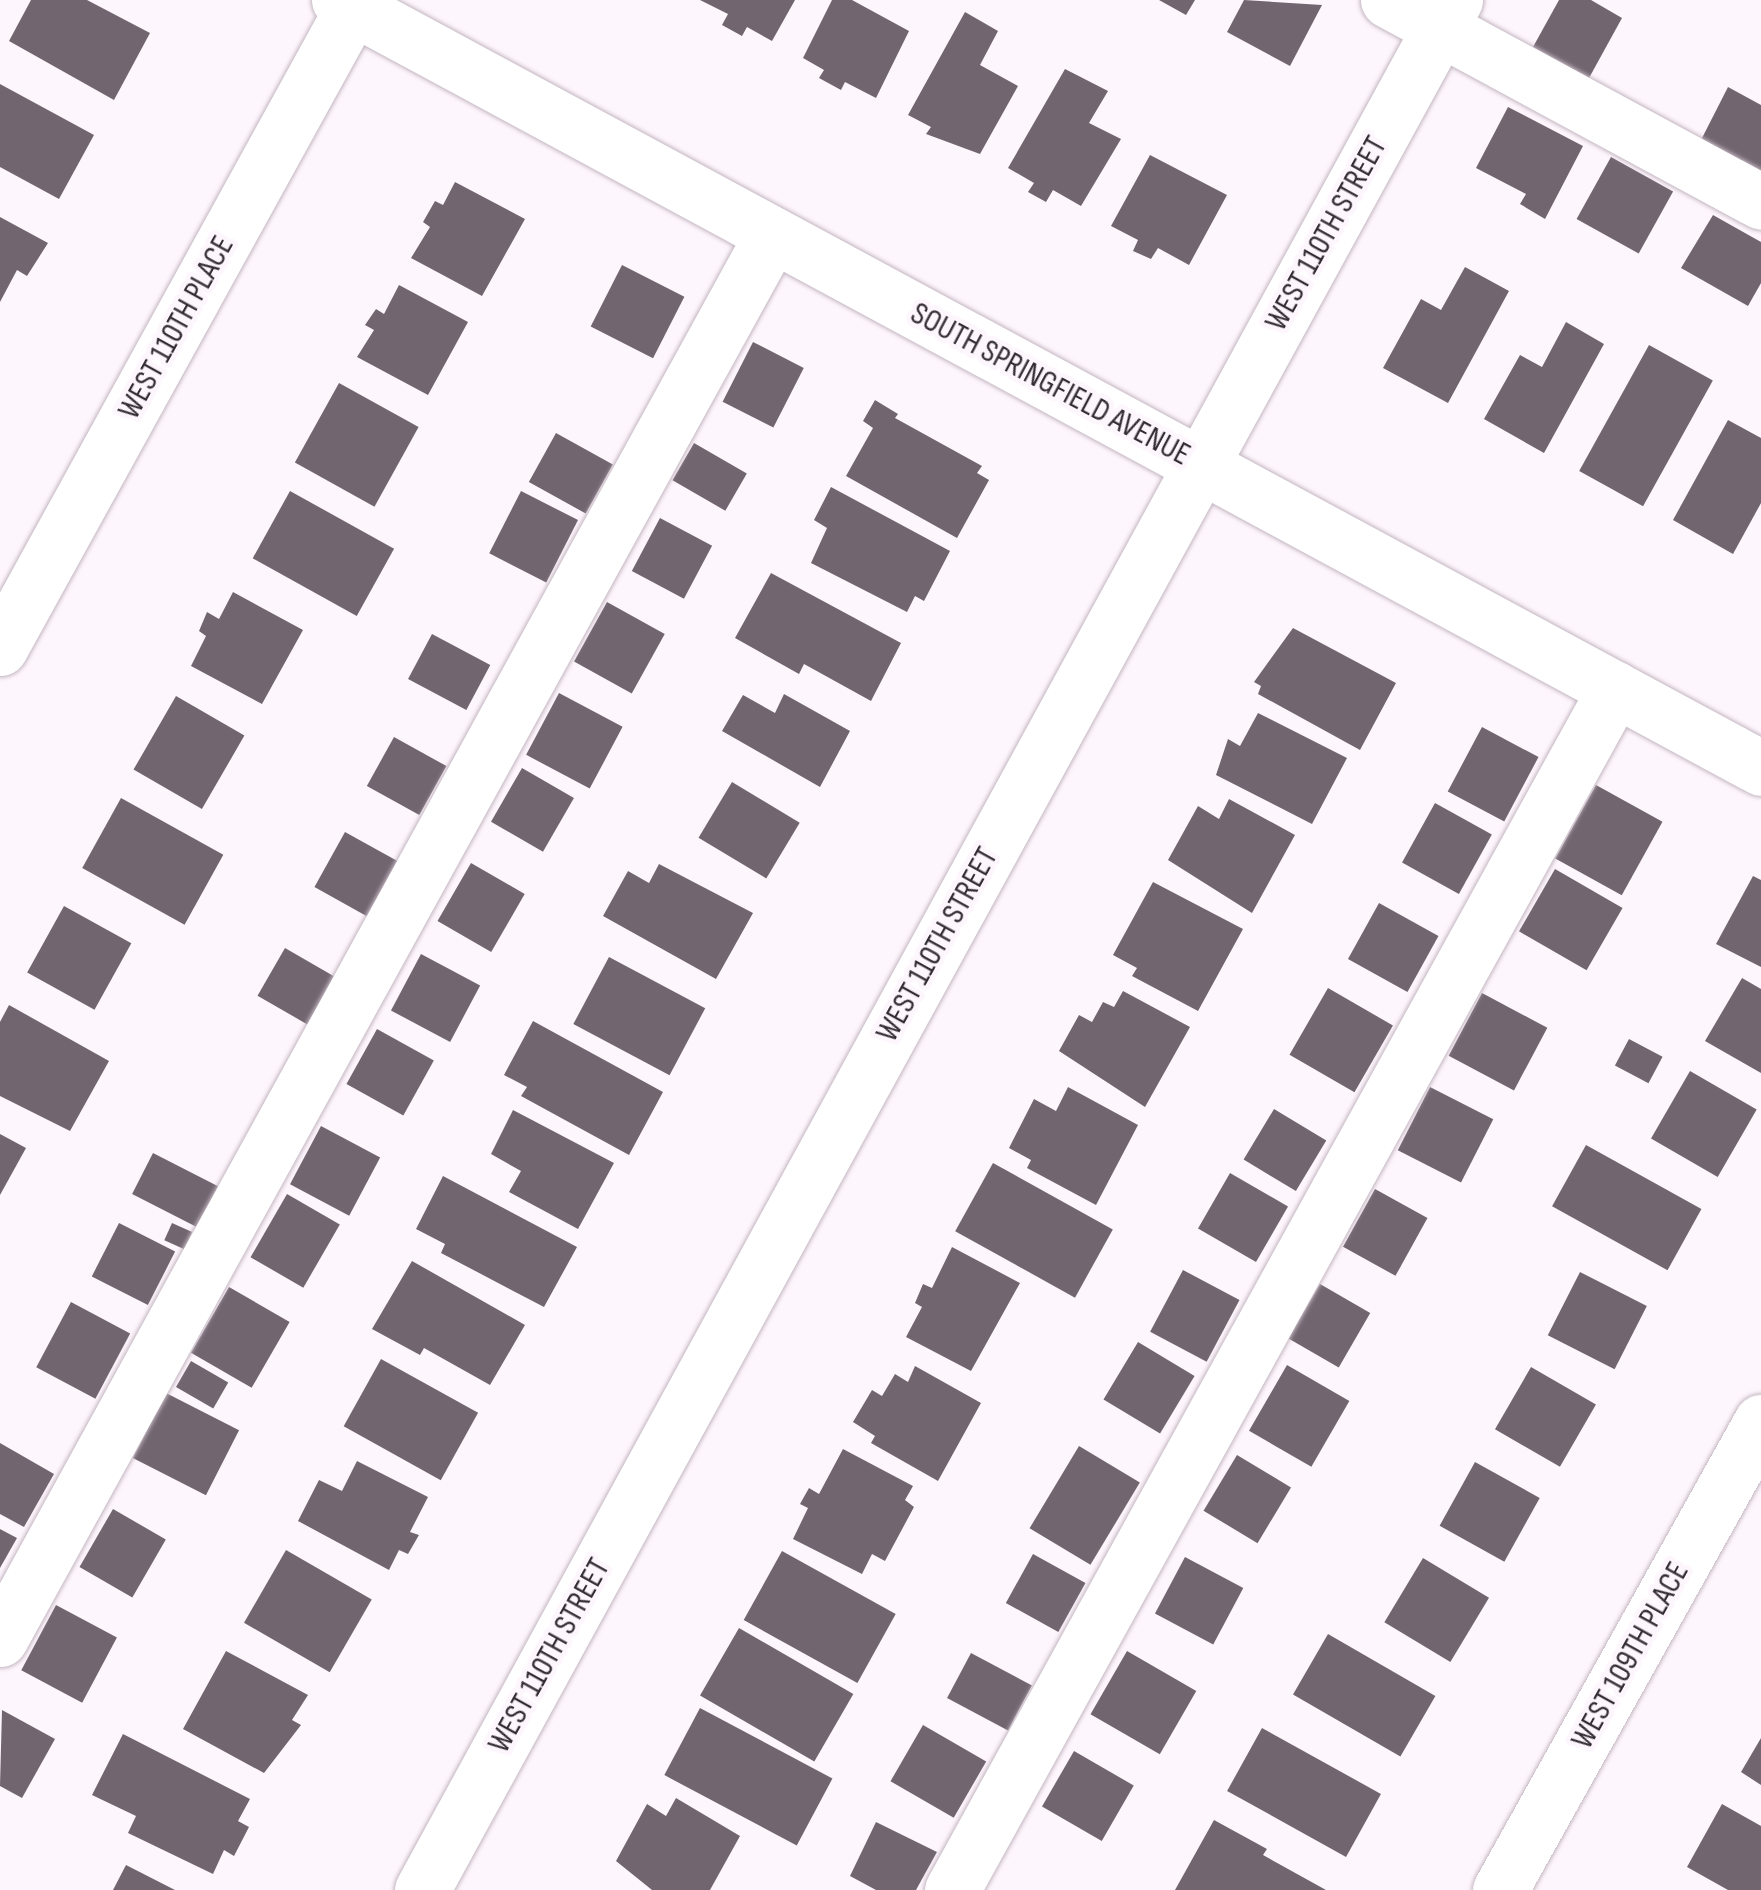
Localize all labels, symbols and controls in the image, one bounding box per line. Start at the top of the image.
street label: WEST 110TH STREET [1258,130,1396,338]
street label: WEST 110TH PLACE [111,230,243,426]
street label: SOUTH SPRINGFIELD AVENUE [904,295,1196,475]
street label: WEST 110TH STREET [869,841,1007,1049]
street label: WEST 110TH STREET [481,1552,619,1760]
street label: WEST 109TH PLACE [1564,1556,1698,1756]

